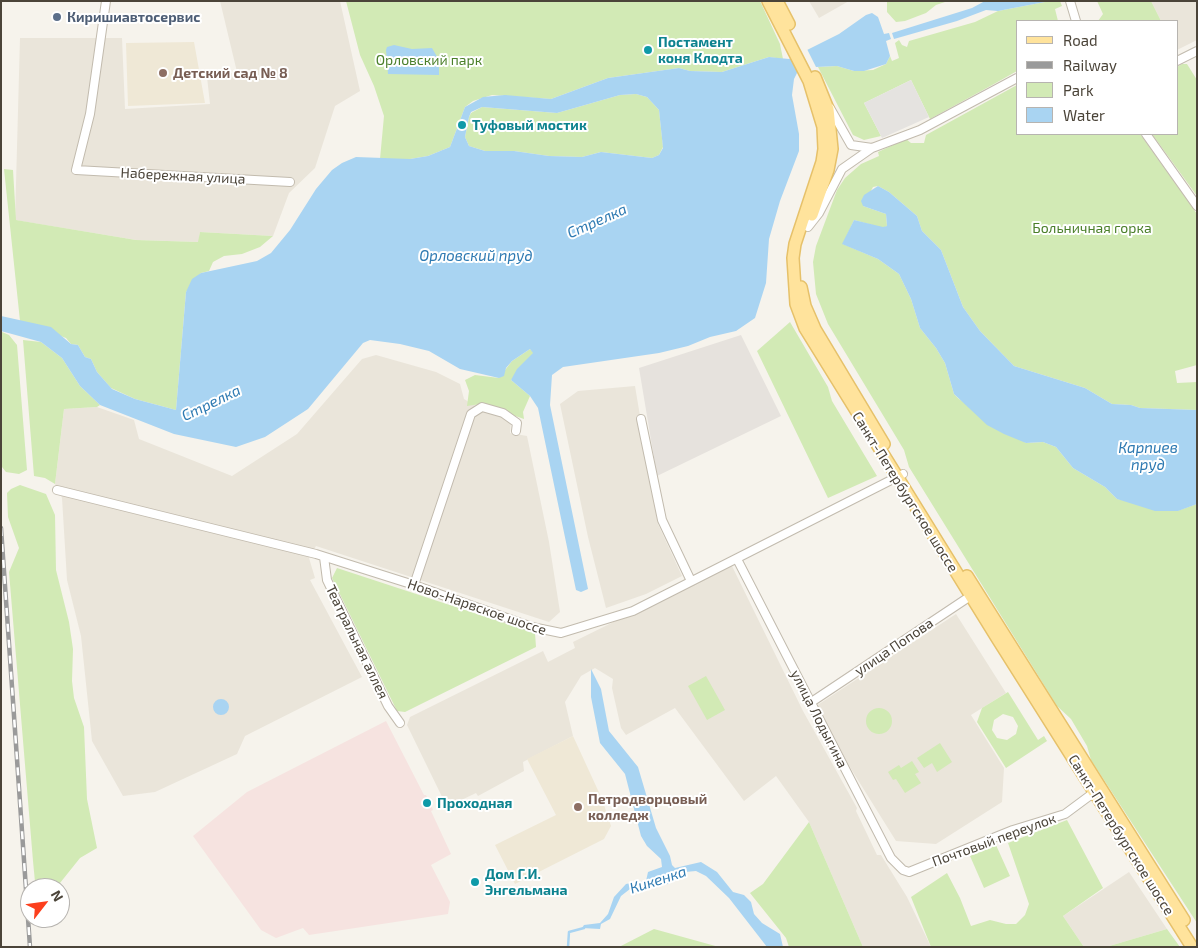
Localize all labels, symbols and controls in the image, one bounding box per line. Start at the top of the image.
place label: Киришиавтосервис [67,9,200,25]
marker: Киришиавтосервис [51,11,63,23]
legend [1016,20,1178,135]
text: Road [1063,31,1098,49]
place label: Постамент коня Клодта [658,34,743,66]
marker: Постамент коня Клодта [642,44,654,56]
park label: Орловский парк [376,52,482,68]
text: Railway [1063,56,1117,74]
place label: Детский сад № 8 [173,65,288,81]
marker: Детский сад № 8 [157,67,169,79]
text: Park [1063,81,1094,99]
text: Water [1063,106,1105,124]
place label: Туфовый мостик [472,117,587,133]
marker: Туфовый мостик [456,119,468,131]
street label: Набережная улица [120,164,246,188]
water label: Стрелка [564,200,630,242]
park label: Больничная горка [1032,220,1152,236]
water label: Орловский пруд [419,247,533,265]
water label: Стрелка [179,381,243,425]
street label: Санкт-Петербургское шоссе [848,409,962,575]
water label: Карпиев пруд [1118,439,1178,474]
street label: Ново-Нарвское шоссе [405,575,549,639]
street label: Театральная аллея [322,582,392,702]
street label: улица Попова [852,615,936,679]
street label: улица Лодыгина [787,667,851,771]
street label: Санкт-Петербургское шоссе [1064,752,1178,918]
place label: Петродворцовый колледж [588,791,707,824]
place label: Проходная [437,795,512,811]
marker: Проходная [421,797,433,809]
marker: Петродворцовый колледж [572,801,584,813]
street label: Почтовый переулок [930,810,1058,870]
water label: Кикенка [627,862,689,898]
place label: Дом Г.И. Энгельмана [485,866,567,899]
marker: Дом Г.И. Энгельмана [469,876,481,888]
north arrow [20,878,70,928]
text: N [48,887,67,904]

